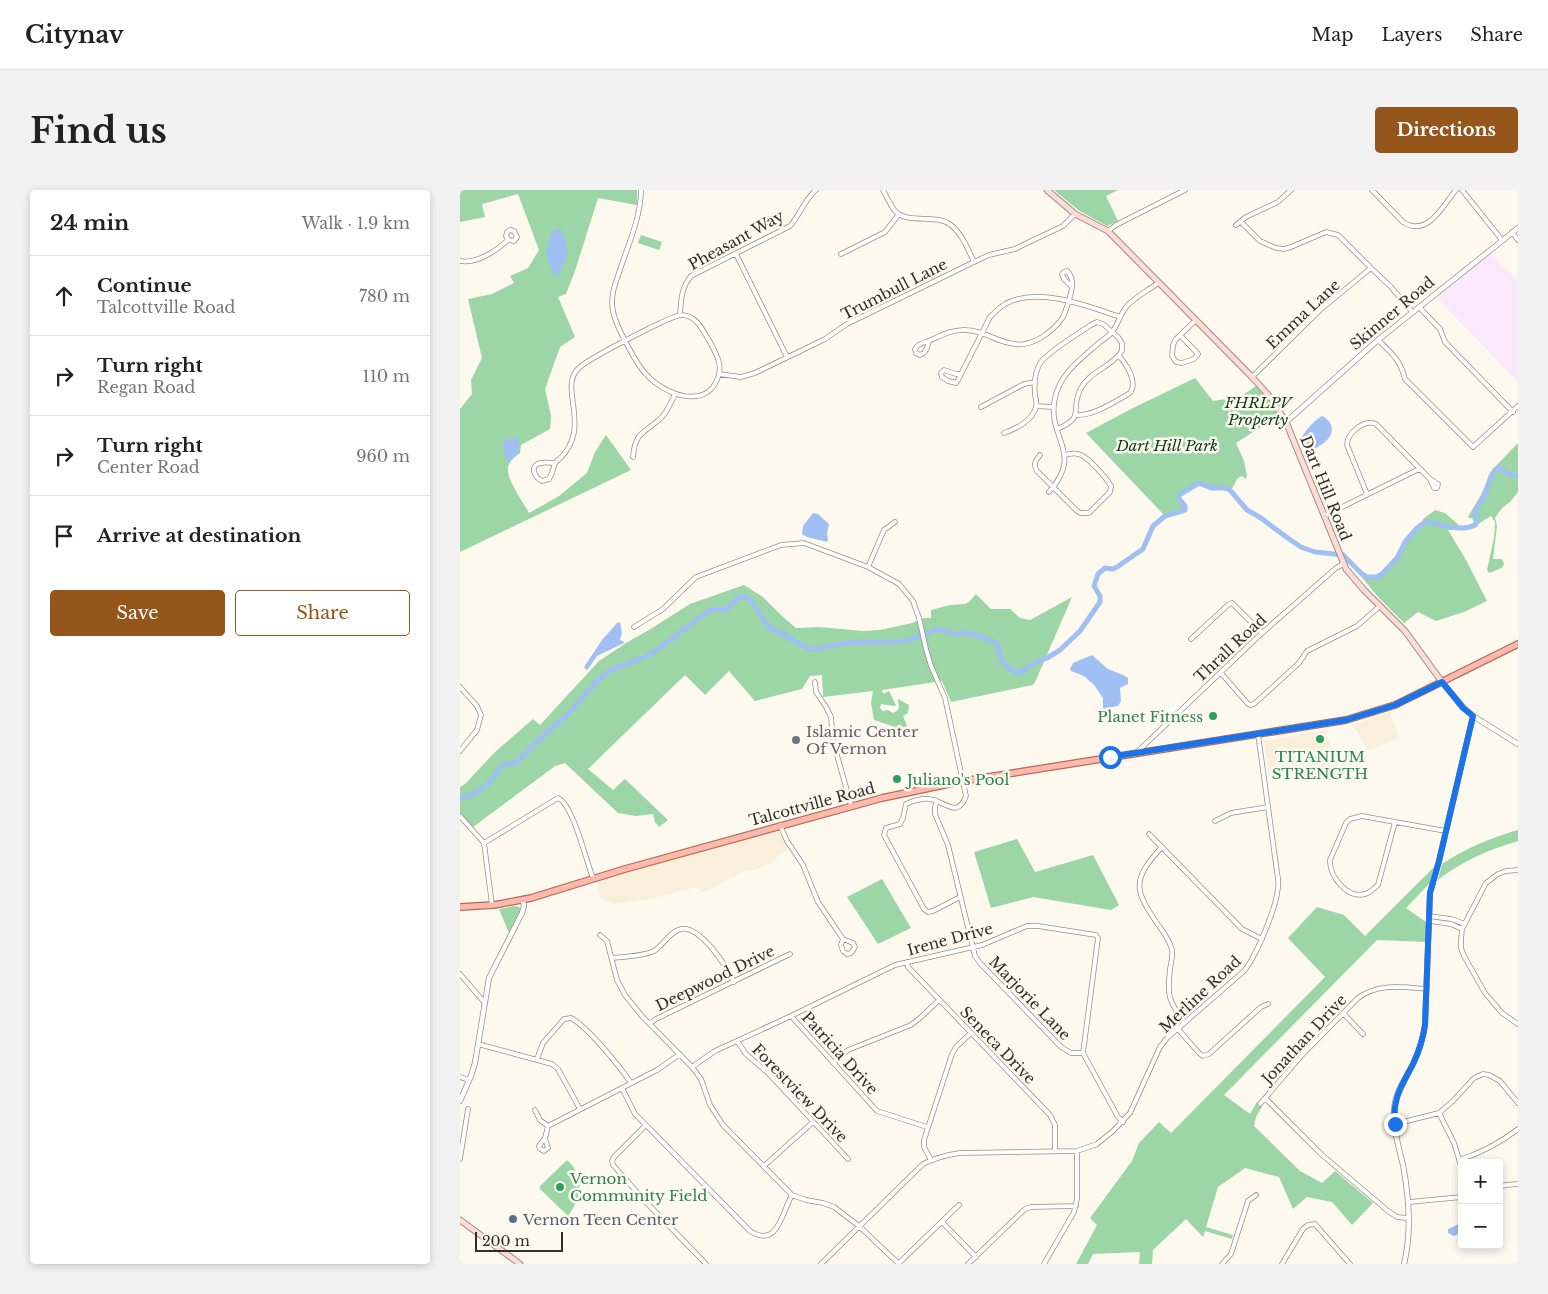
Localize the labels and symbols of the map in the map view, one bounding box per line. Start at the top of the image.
street label: Pheasant Way [685,206,787,274]
street label: Trumbull Lane [838,254,950,324]
street label: Skinner Road [1346,272,1438,354]
street label: Emma Lane [1262,275,1344,353]
park label: FHRLPV Property [1224,393,1294,429]
street label: Dart Hill Road [1296,433,1356,543]
park label: Dart Hill Park [1115,436,1218,455]
street label: Thrall Road [1190,610,1270,686]
place label: Planet Fitness [1097,707,1203,726]
marker: Planet Fitness [1207,710,1219,722]
place label: Islamic Center Of Vernon [806,722,919,758]
marker: TITANIUM STRENGTH [1314,733,1326,745]
marker: Islamic Center Of Vernon [790,734,802,746]
route start [1099,746,1122,769]
place label: TITANIUM STRENGTH [1272,747,1368,783]
place label: Juliano's Pool [905,770,1009,789]
marker: Juliano's Pool [891,773,903,785]
street label: Talcottville Road [747,778,877,830]
street label: Irene Drive [905,918,995,960]
street label: Deepwood Drive [652,941,778,1015]
street label: Merline Road [1155,951,1245,1037]
street label: Marjorie Lane [985,952,1075,1044]
street label: Jonathan Drive [1256,990,1350,1089]
street label: Seneca Drive [956,1002,1040,1088]
street label: Patricia Drive [798,1008,882,1098]
street label: Forestview Drive [748,1040,852,1146]
route end [1384,1113,1407,1136]
place label: Vernon Community Field [569,1169,707,1205]
marker: Vernon Community Field [554,1181,566,1193]
place label: Vernon Teen Center [522,1210,679,1229]
marker: Vernon Teen Center [507,1213,519,1225]
scale bar [475,1229,562,1252]

